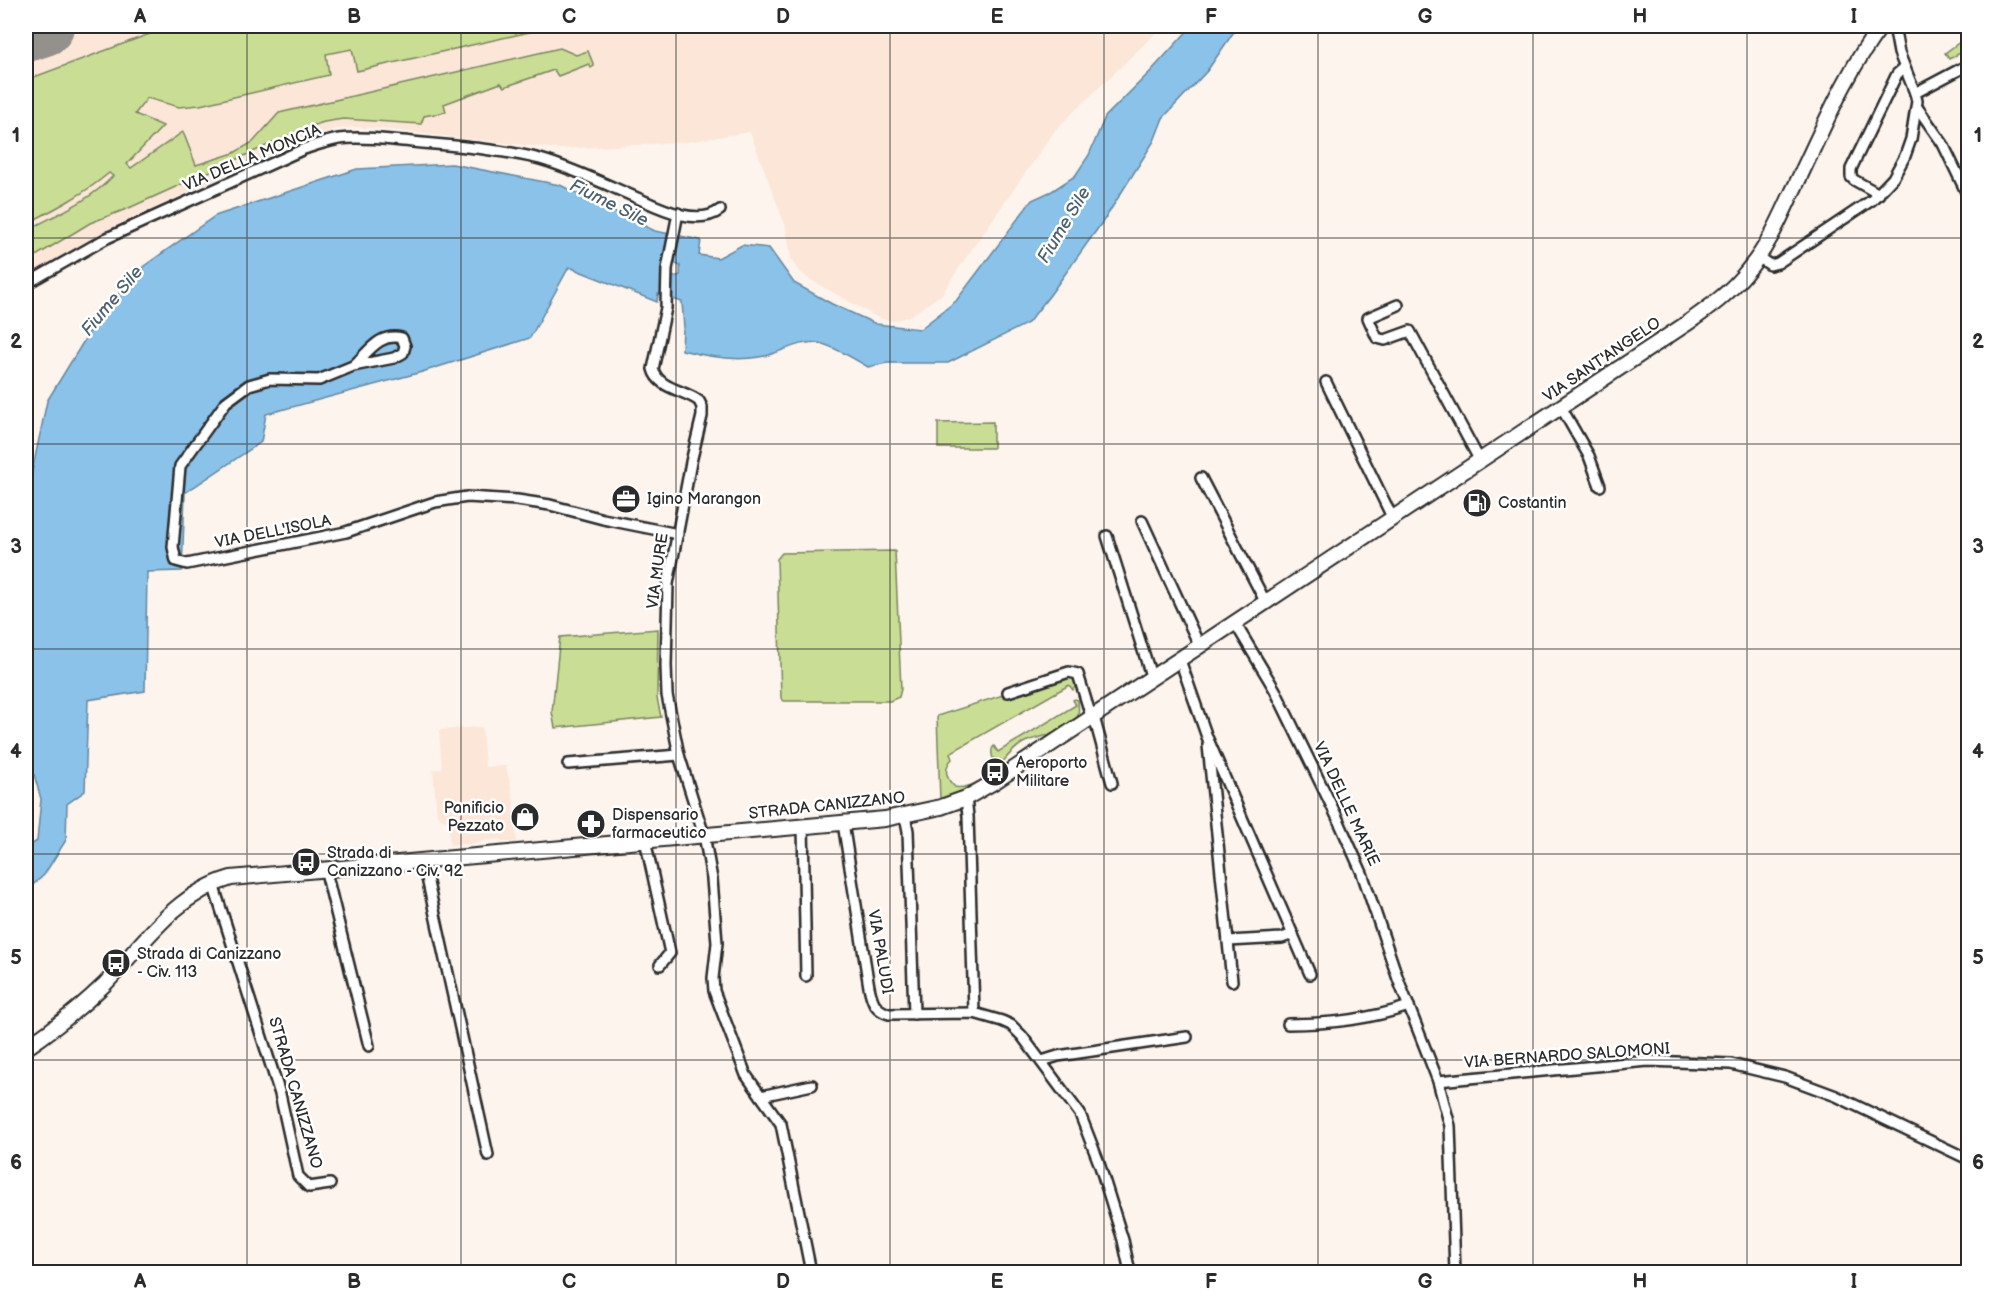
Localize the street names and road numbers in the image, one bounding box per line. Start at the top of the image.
street label: VIA DELLA MONCIA [180,120,324,196]
street label: VIA SANT'ANGELO [1540,314,1664,406]
street label: VIA DELL'ISOLA [213,511,333,553]
street label: VIA MURE [643,532,673,610]
street label: VIA DELLE MARIE [1309,739,1383,869]
street label: STRADA CANIZZANO [748,788,906,824]
street label: VIA PALUDI [863,908,897,996]
street label: STRADA CANIZZANO [264,1015,326,1171]
street label: VIA BERNARDO SALOMONI [1464,1039,1670,1073]

